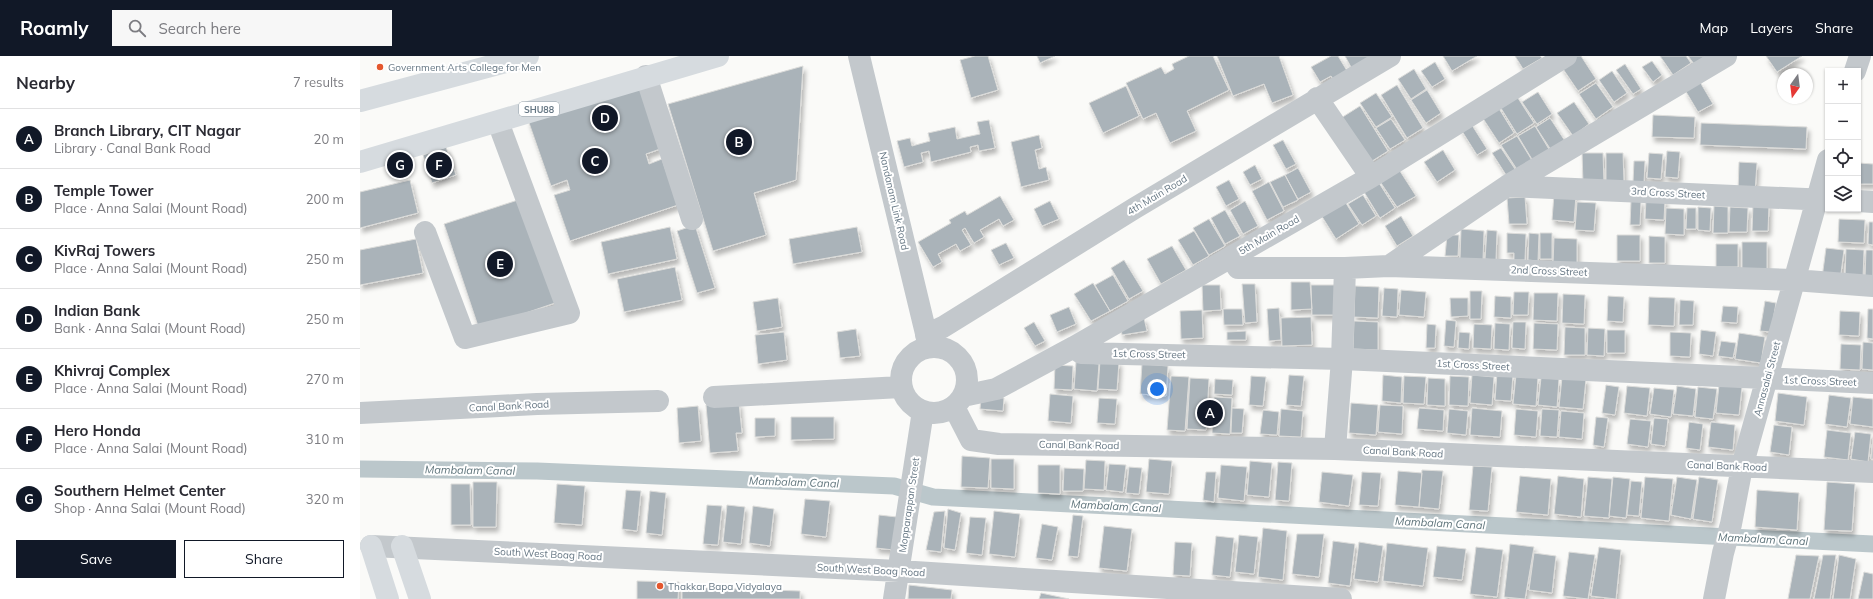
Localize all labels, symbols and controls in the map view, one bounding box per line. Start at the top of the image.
search box [112,10,392,46]
text: Roamly [20,16,88,40]
icon: search [126,17,148,39]
text: Search here [158,19,241,38]
text: Map [1699,19,1728,37]
text: Layers [1750,19,1793,37]
text: Share [1815,19,1853,37]
place label: Government Arts College for Men [388,61,541,74]
marker: Government Arts College for Men [375,62,385,72]
north arrow [1777,68,1813,104]
map controls [1825,68,1861,212]
button: + [1825,68,1861,104]
text: Nearby [16,72,75,93]
text: 7 results [293,74,344,90]
road number: SHU88 [519,102,559,116]
pin: D [592,103,618,133]
button: − [1825,104,1861,140]
text: Branch Library, CIT Nagar [54,121,241,140]
pin: B [726,127,752,157]
text: A [24,131,34,147]
text: 20 m [314,131,344,147]
text: Library · Canal Bank Road [54,140,211,156]
button: locate [1825,140,1861,176]
pin: C [582,146,608,176]
pin: G [387,150,413,180]
pin: F [426,150,452,180]
street label: Nandanam Link Road [876,151,912,251]
street label: 4th Main Road [1125,172,1189,218]
button: layers [1825,176,1861,212]
text: Temple Tower [54,181,153,200]
street label: 3rd Cross Street [1630,185,1706,201]
text: B [25,191,33,207]
text: 200 m [306,191,344,207]
text: Place · Anna Salai (Mount Road) [54,200,248,216]
street label: 5th Main Road [1236,212,1302,258]
text: KivRaj Towers [54,241,155,260]
pin: E [487,249,513,279]
text: C [25,251,33,267]
text: 250 m [306,251,344,267]
text: Place · Anna Salai (Mount Road) [54,260,248,276]
street label: 2nd Cross Street [1510,263,1588,279]
text: Indian Bank [54,301,140,320]
text: D [24,311,34,327]
text: 250 m [306,311,344,327]
text: Bank · Anna Salai (Mount Road) [54,320,246,336]
street label: Annasalai Street [1751,340,1783,418]
street label: 1st Cross Street [1112,347,1186,361]
street label: 1st Cross Street [1436,357,1510,373]
text: Khivraj Complex [54,361,170,380]
text: E [25,371,33,387]
text: 270 m [306,371,344,387]
street label: 1st Cross Street [1783,373,1857,389]
your location [1147,379,1167,399]
text: Place · Anna Salai (Mount Road) [54,380,248,396]
street label: Canal Bank Road [468,397,550,415]
pin: A [1197,398,1223,428]
text: Hero Honda [54,421,141,440]
text: F [25,431,33,447]
text: 310 m [306,431,344,447]
street label: Canal Bank Road [1039,438,1119,452]
text: Place · Anna Salai (Mount Road) [54,440,248,456]
street label: Canal Bank Road [1362,443,1444,461]
street label: Mopparappan Street [896,456,922,553]
street label: Canal Bank Road [1687,458,1767,474]
water label: Mambalam Canal [425,462,516,478]
water label: Mambalam Canal [749,473,840,491]
text: Southern Helmet Center [54,481,225,500]
text: G [24,491,34,507]
text: 320 m [306,491,344,507]
water label: Mambalam Canal [1071,497,1162,515]
text: Shop · Anna Salai (Mount Road) [54,500,246,516]
water label: Mambalam Canal [1395,514,1486,532]
water label: Mambalam Canal [1718,530,1809,548]
button: Save [16,540,176,578]
button: Share [184,540,344,578]
street label: South West Boag Road [494,545,602,563]
street label: South West Boag Road [817,561,925,579]
place label: Thakkar Bapa Vidyalaya [668,580,782,593]
marker: Thakkar Bapa Vidyalaya [655,581,665,591]

